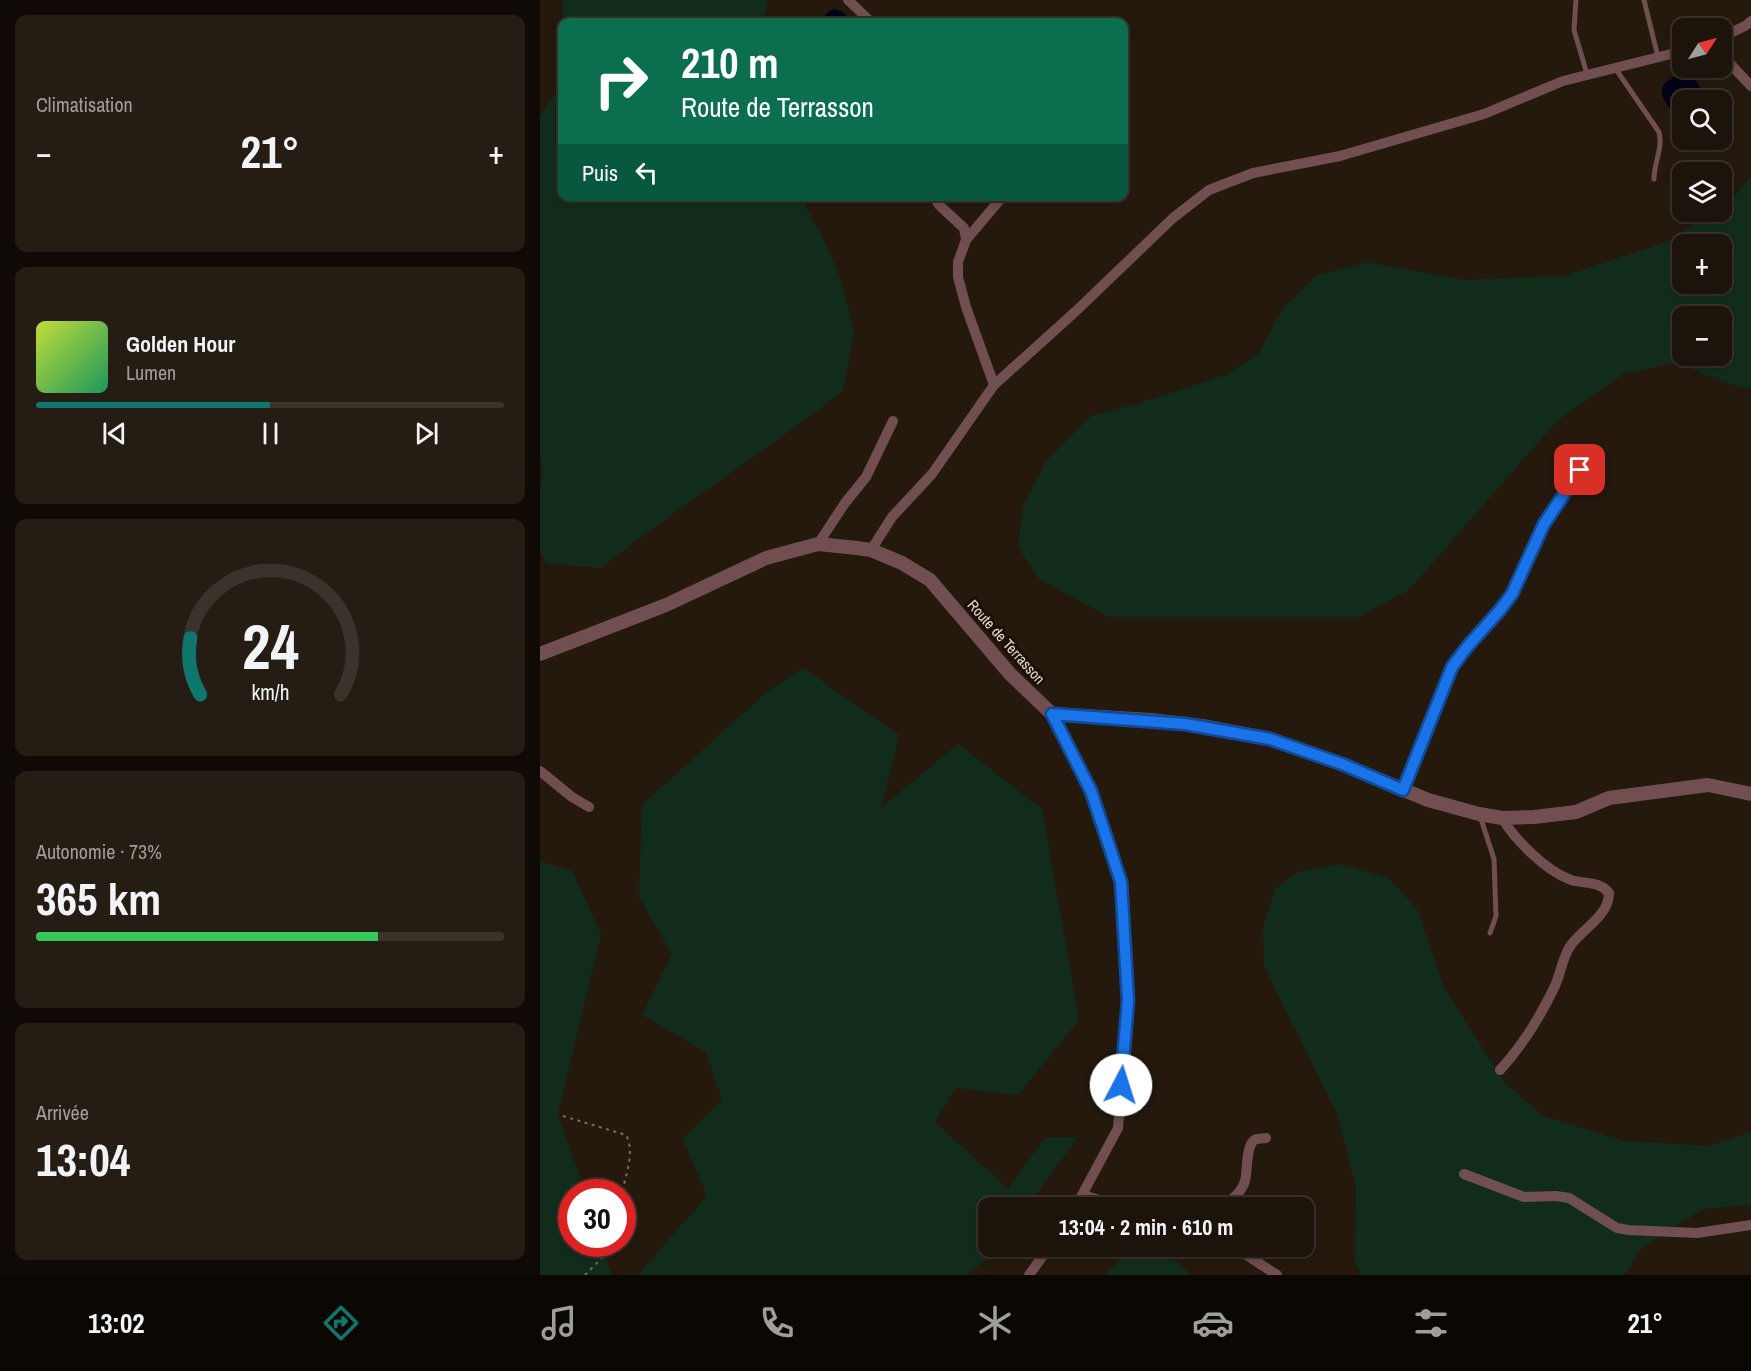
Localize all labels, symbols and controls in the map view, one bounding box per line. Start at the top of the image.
north arrow [1672,18,1732,78]
map controls [1672,18,1732,366]
text: 210 m [681,35,779,91]
icon: right [582,42,660,120]
text: Route de Terrasson [681,89,874,125]
button: search [1672,90,1732,150]
text: Climatisation [36,91,133,118]
text: 21° [240,121,300,182]
text: − [36,130,52,174]
text: + [488,130,504,174]
icon: left [630,156,663,189]
text: Puis [582,158,618,188]
button: layers [1672,162,1732,222]
button: + [1672,234,1732,294]
button: − [1672,306,1732,366]
text: Golden Hour [126,329,235,359]
text: Lumen [126,359,176,386]
icon: previous [98,417,131,450]
icon: pause [254,417,287,450]
icon: next [410,417,443,450]
pin [1554,444,1605,495]
icon: arrive [1563,453,1596,486]
street label: Route de Terrasson [963,595,1050,689]
text: 24 [242,604,298,688]
text: km/h [251,678,289,707]
text: Autonomie · 73% [36,838,162,865]
text: 365 km [36,868,161,929]
position arrow [1089,1053,1153,1117]
text: Arrivée [36,1099,89,1126]
text: 13:04 [36,1129,130,1190]
speed limit sign: 30 [558,1179,636,1257]
text: 13:04 · 2 min · 610 m [1059,1212,1233,1242]
icon: directions [320,1302,362,1344]
icon: music [538,1302,580,1344]
icon: phone [756,1302,798,1344]
icon: climate [974,1302,1016,1344]
icon: car [1192,1302,1234,1344]
icon: filters [1410,1302,1452,1344]
text: 13:02 [88,1305,145,1341]
text: 21° [1628,1305,1663,1341]

